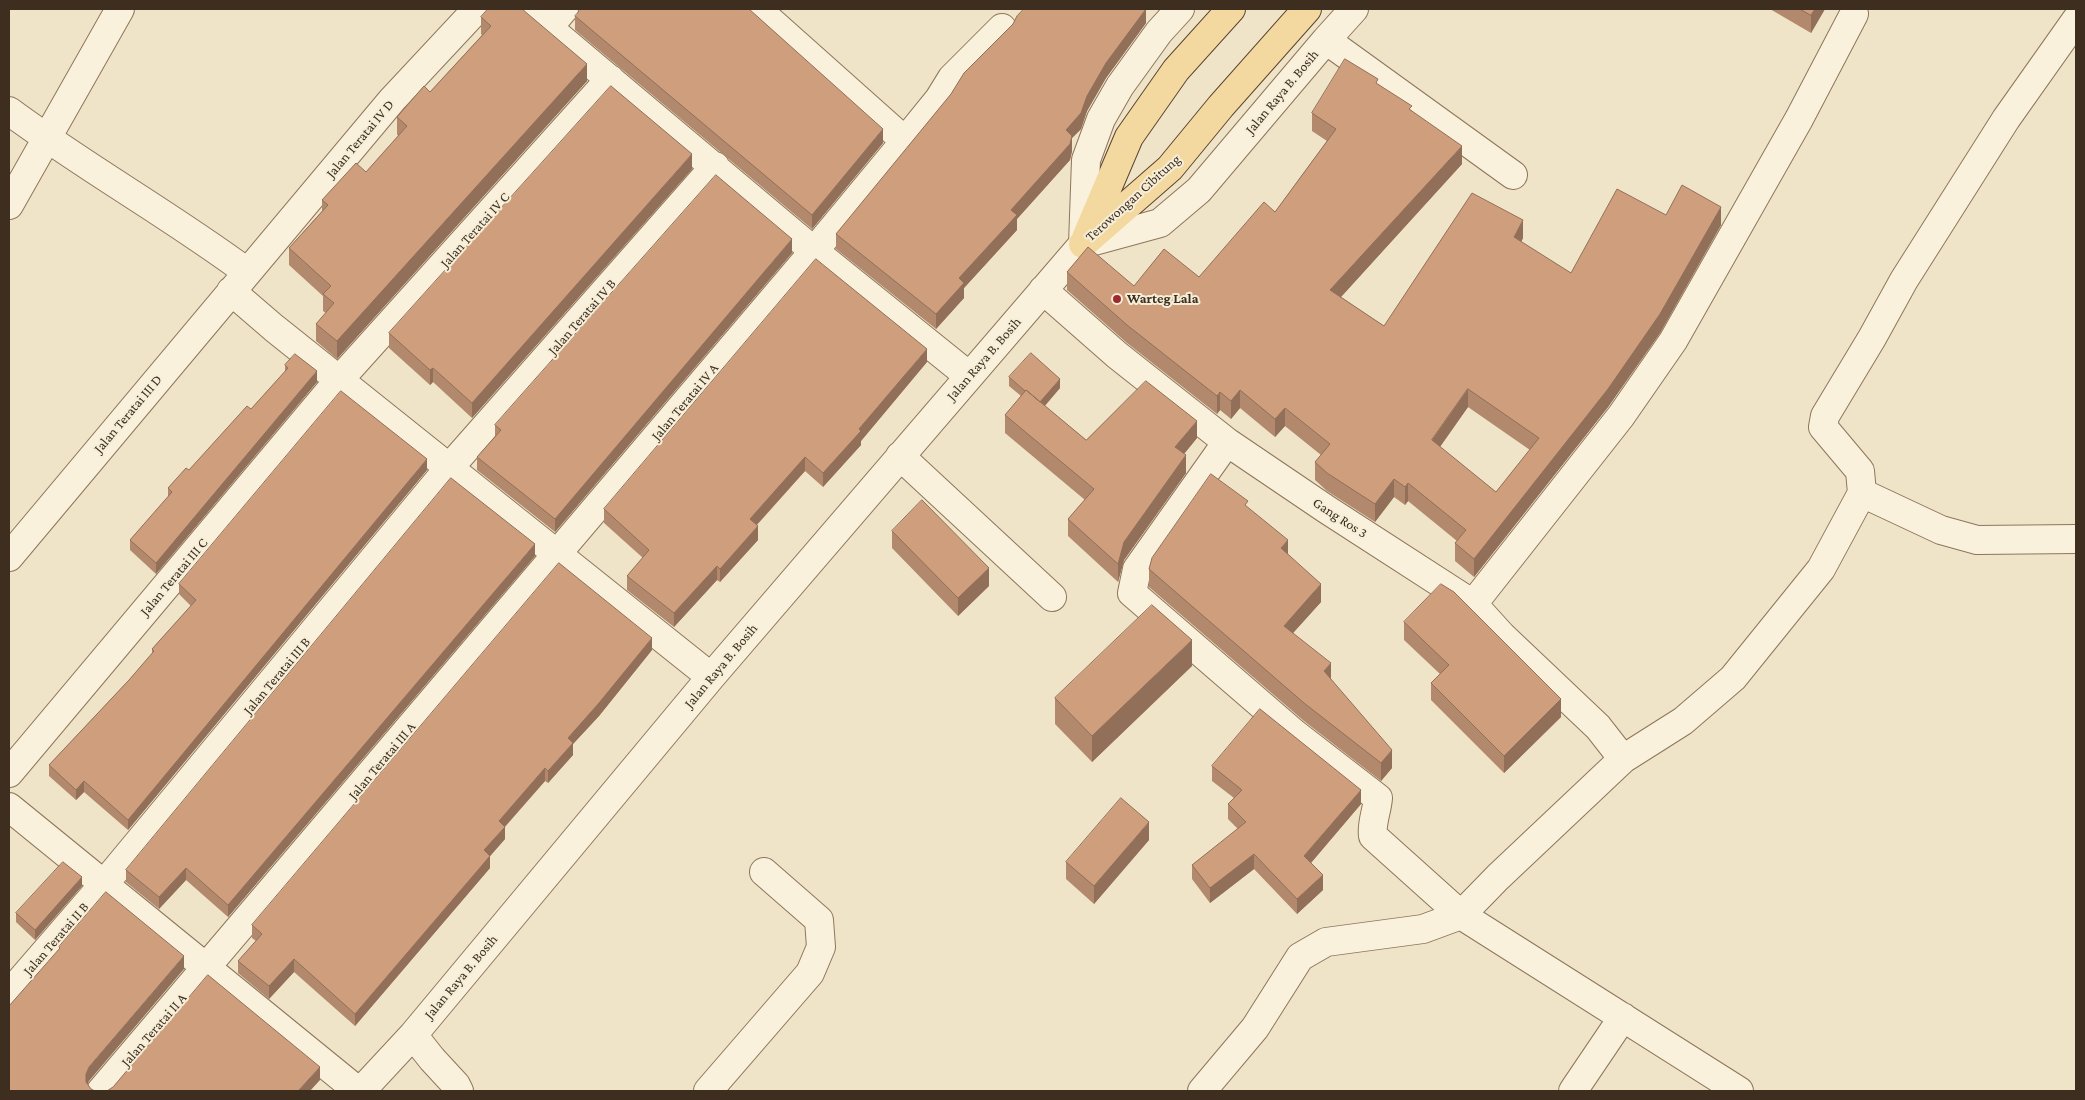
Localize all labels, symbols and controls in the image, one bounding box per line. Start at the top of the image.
street label: Jalan Raya B. Bosih [1242,46,1322,138]
street label: Jalan Teratai IV D [322,97,398,181]
street label: Terowongan Cibitung [1082,151,1184,245]
street label: Jalan Teratai IV C [437,189,513,271]
street label: Jalan Teratai IV B [544,276,620,358]
place label: Warteg Lala [1127,291,1198,307]
marker: Warteg Lala [1111,293,1123,305]
street label: Jalan Raya B. Bosih [943,314,1025,404]
street label: Jalan Teratai IV A [648,360,722,444]
street label: Jalan Teratai III D [90,371,166,457]
street label: Gang Ros 3 [1310,494,1370,542]
street label: Jalan Teratai III C [137,535,211,619]
street label: Jalan Raya B. Bosih [681,620,761,712]
street label: Jalan Teratai III B [240,634,314,718]
street label: Jalan Teratai III A [345,719,419,803]
street label: Jalan Teratai II B [20,899,92,979]
street label: Jalan Raya B. Bosih [421,931,501,1023]
street label: Jalan Teratai II A [118,990,190,1070]

